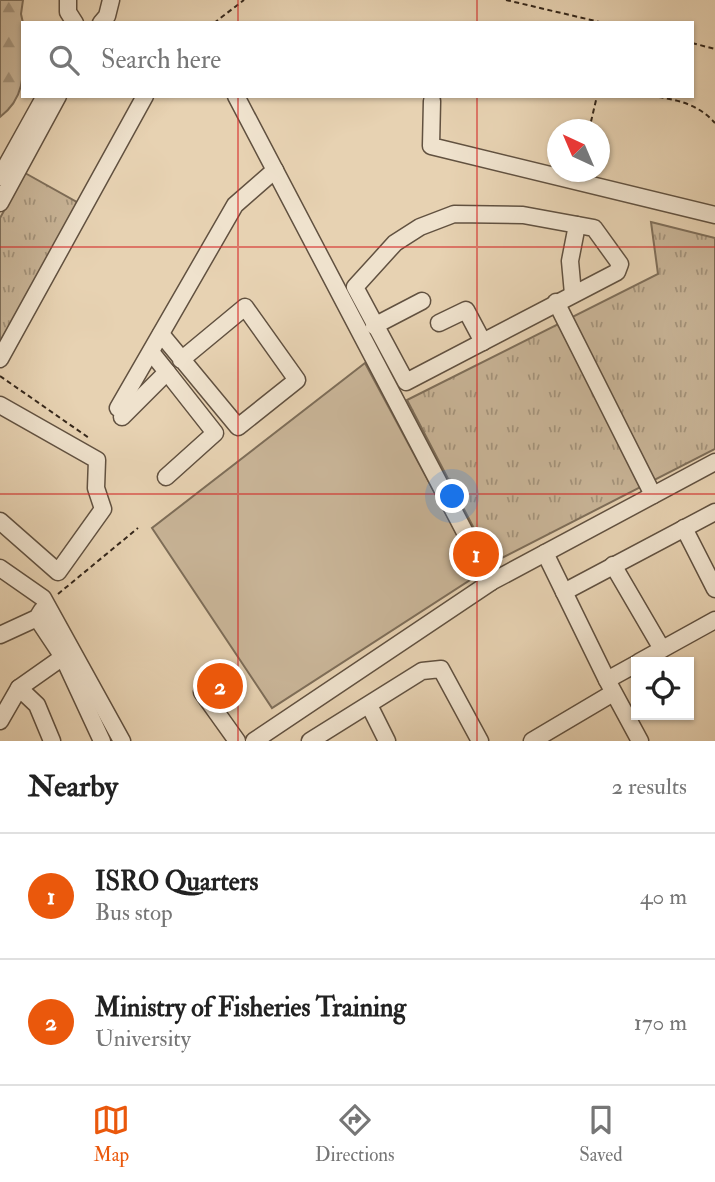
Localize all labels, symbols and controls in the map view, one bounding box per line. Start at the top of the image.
search box [21,21,694,98]
icon: search [45,41,83,79]
text: Search here [101,44,221,76]
north arrow [547,119,610,182]
your location [435,479,469,513]
pin: 1 [453,528,499,580]
map controls [631,657,694,720]
button: locate [631,657,694,720]
pin: 2 [197,660,243,712]
text: Nearby [28,768,118,805]
text: 2 results [612,772,687,801]
text: ISRO Quarters [95,866,258,898]
text: 1 [47,882,55,911]
text: 40 m [640,882,687,911]
text: Bus stop [95,898,173,927]
text: Ministry of Fisheries Training [95,992,406,1024]
text: 2 [45,1008,57,1037]
text: 170 m [634,1008,687,1037]
text: University [95,1024,191,1053]
tab: Map [92,1101,130,1167]
tab: Directions [315,1101,395,1167]
tab: Saved [579,1101,623,1167]

